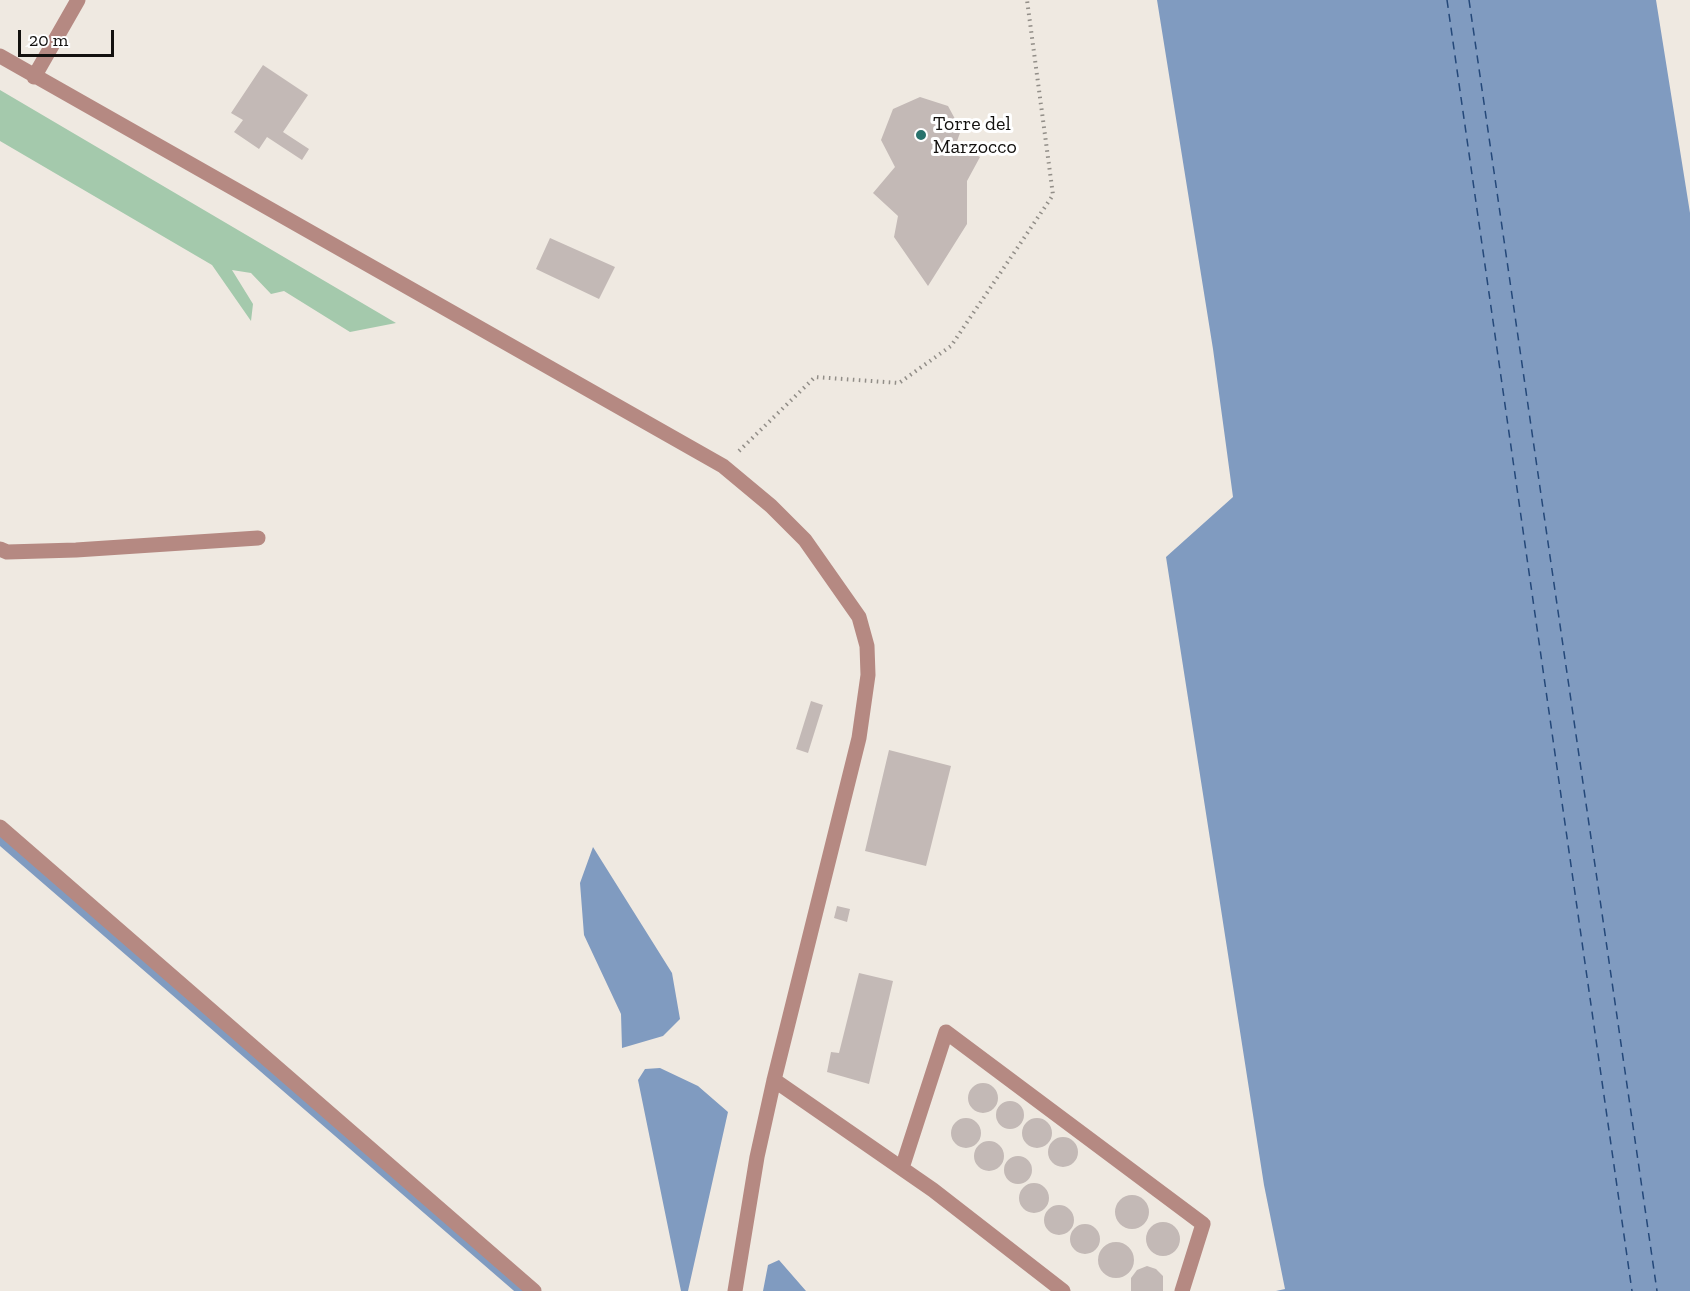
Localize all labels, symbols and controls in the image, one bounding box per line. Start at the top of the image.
scale bar [21,18,117,56]
text: 20 m [29,29,68,51]
place label: Torre del Marzocco [933,112,1017,159]
marker: Torre del Marzocco [914,128,928,142]

